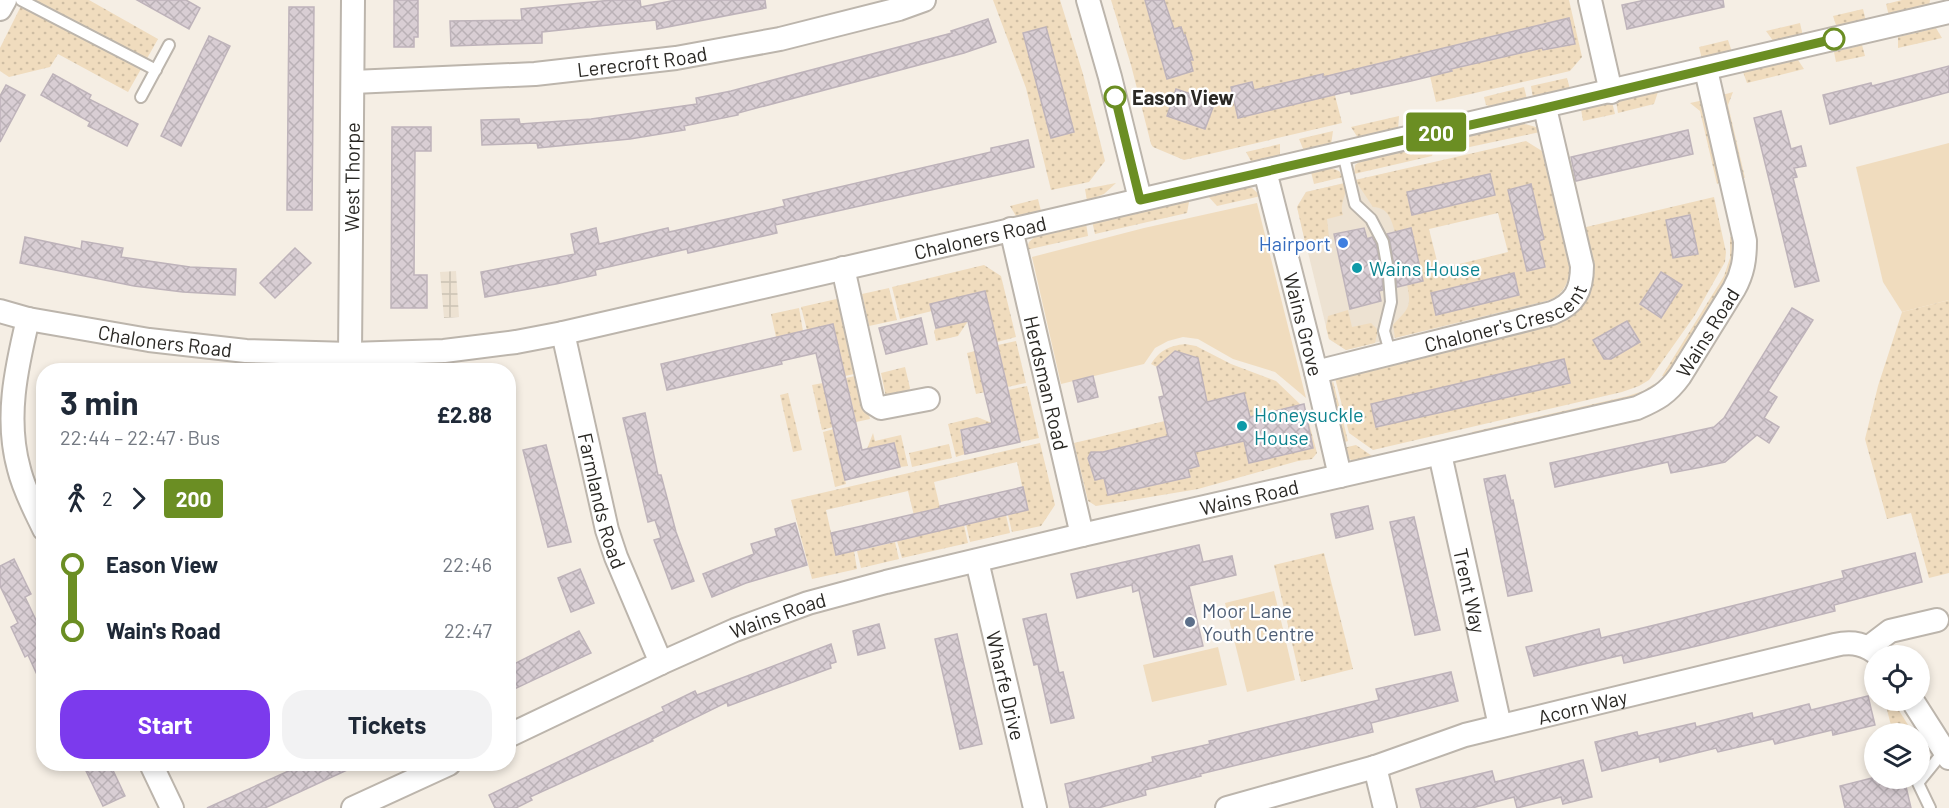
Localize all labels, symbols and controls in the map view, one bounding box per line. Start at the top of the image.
unlabelled marker [1823,28,1845,50]
street label: Lerecroft Road [576,41,709,81]
place label: Eason View [1132,85,1234,109]
marker: Eason View [1104,86,1126,108]
line badge: 200 [1402,112,1470,152]
text: 200 [1418,120,1454,145]
street label: West Thorpe [339,122,364,232]
street label: Chaloners Road [912,210,1049,264]
place label: Hairport [1259,231,1331,255]
marker: Hairport [1336,236,1350,250]
place label: Wains House [1369,256,1480,280]
marker: Wains House [1350,261,1364,275]
street label: Wains Grove [1279,270,1329,379]
street label: Chaloner's Crescent [1422,281,1591,356]
street label: Wains Road [1670,283,1744,381]
street label: Herdsman Road [1020,313,1074,453]
street label: Chaloners Road [96,319,233,361]
text: 3 min [60,382,138,422]
text: £2.88 [436,401,492,427]
place label: Honeysuckle House [1254,402,1364,449]
marker: Honeysuckle House [1235,419,1249,433]
text: 22:44 – 22:47 · Bus [60,425,220,449]
street label: Farmlands Road [574,430,631,572]
street label: Wains Road [1197,474,1301,520]
icon: walk [60,482,93,515]
icon: forward [122,482,155,515]
text: 2 [102,486,113,510]
text: 200 [176,486,211,511]
street label: Trent Way [1449,546,1491,635]
text: Eason View [106,551,218,577]
text: 22:46 [442,552,492,576]
street label: Wains Road [726,587,828,643]
place label: Moor Lane Youth Centre [1202,598,1314,645]
marker: Moor Lane Youth Centre [1183,615,1197,629]
text: Wain's Road [106,617,221,643]
text: 22:47 [444,618,492,642]
street label: Wharfe Drive [982,629,1031,743]
map controls [1864,645,1930,789]
button: locate [1864,645,1930,711]
street label: Acorn Way [1535,684,1630,729]
button: Start [60,690,270,759]
button: Tickets [282,690,492,759]
button: layers [1864,723,1930,789]

